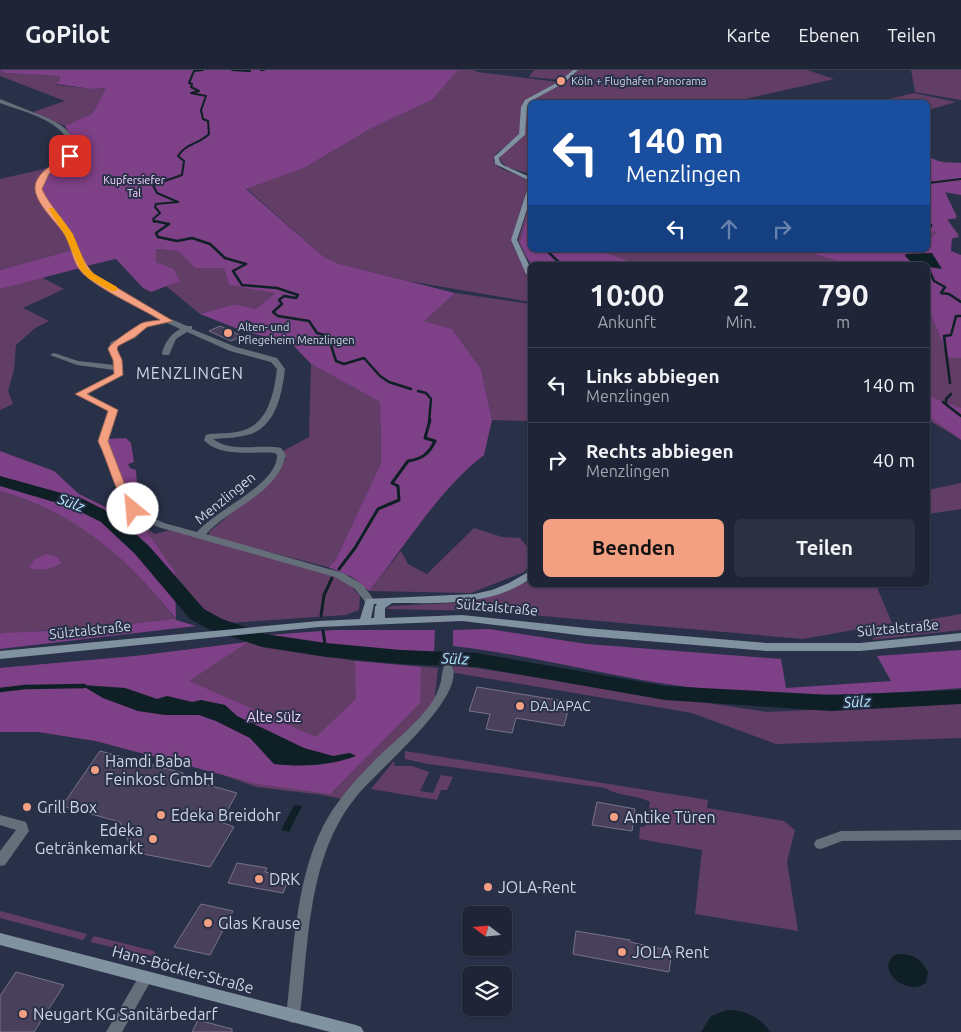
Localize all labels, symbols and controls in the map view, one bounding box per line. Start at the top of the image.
text: GoPilot [25,21,110,48]
text: Karte [727,25,771,45]
text: Ebenen [799,25,860,45]
text: Teilen [888,25,936,45]
marker: Köln + Flughafen Panorama [555,75,567,87]
place label: Köln + Flughafen Panorama [571,75,706,87]
icon: left [543,120,608,185]
text: 140 m [626,120,724,160]
pin [49,135,91,177]
icon: arrive [56,142,84,170]
text: Menzlingen [626,161,741,186]
park label: Kupfersiefer Tal [103,174,166,199]
icon: left [662,215,690,243]
icon: ahead [715,215,743,243]
icon: right [768,215,796,243]
text: 10:00 [589,278,664,312]
text: 2 [733,278,750,312]
text: 790 [818,278,869,312]
text: Ankunft [598,313,656,331]
text: Min. [726,313,757,331]
text: m [836,313,850,331]
place label: Alten- und Pflegeheim Menzlingen [238,321,355,346]
marker: Alten- und Pflegeheim Menzlingen [222,327,234,339]
district label: MENZLINGEN [136,364,244,382]
text: Links abbiegen [586,365,720,387]
icon: left [543,371,571,399]
text: 140 m [862,374,915,396]
text: Menzlingen [586,387,670,405]
text: Rechts abbiegen [586,440,734,462]
icon: right [543,446,571,474]
text: 40 m [873,449,915,471]
text: Menzlingen [586,462,670,480]
street label: Menzlingen [192,469,258,527]
position arrow [106,482,158,534]
water label: Sülz [55,490,88,516]
button: Beenden [543,519,724,577]
button: Teilen [734,519,915,577]
street label: Sülztalstraße [455,595,539,619]
street label: Sülztalstraße [856,616,940,640]
street label: Sülztalstraße [48,618,132,642]
water label: Sülz [440,649,470,668]
water label: Sülz [842,692,872,711]
place label: DAJAPAC [530,698,591,714]
marker: DAJAPAC [514,700,526,712]
park label: Alte Sülz [247,709,301,725]
place label: Hamdi Baba Feinkost GmbH [105,752,214,788]
marker: Hamdi Baba Feinkost GmbH [89,764,101,776]
place label: Grill Box [37,798,97,816]
marker: Grill Box [21,801,33,813]
place label: Edeka Breidohr [171,806,281,824]
place label: Antike Türen [624,808,716,826]
marker: Edeka Breidohr [155,809,167,821]
marker: Antike Türen [608,811,620,823]
place label: Edeka Getränkemarkt [35,821,144,857]
marker: Edeka Getränkemarkt [147,833,159,845]
place label: DRK [269,870,300,888]
marker: DRK [253,873,265,885]
place label: JOLA-Rent [498,878,577,896]
marker: JOLA-Rent [482,881,494,893]
north arrow [462,906,512,956]
map controls [462,906,512,1016]
place label: Glas Krause [218,914,301,932]
marker: Glas Krause [202,917,214,929]
street label: Hans-Böckler-Straße [110,941,256,997]
place label: JOLA Rent [632,943,710,961]
marker: JOLA Rent [616,946,628,958]
button: layers [462,966,512,1016]
place label: Neugart KG Sanitärbedarf [33,1005,218,1023]
marker: Neugart KG Sanitärbedarf [17,1008,29,1020]

